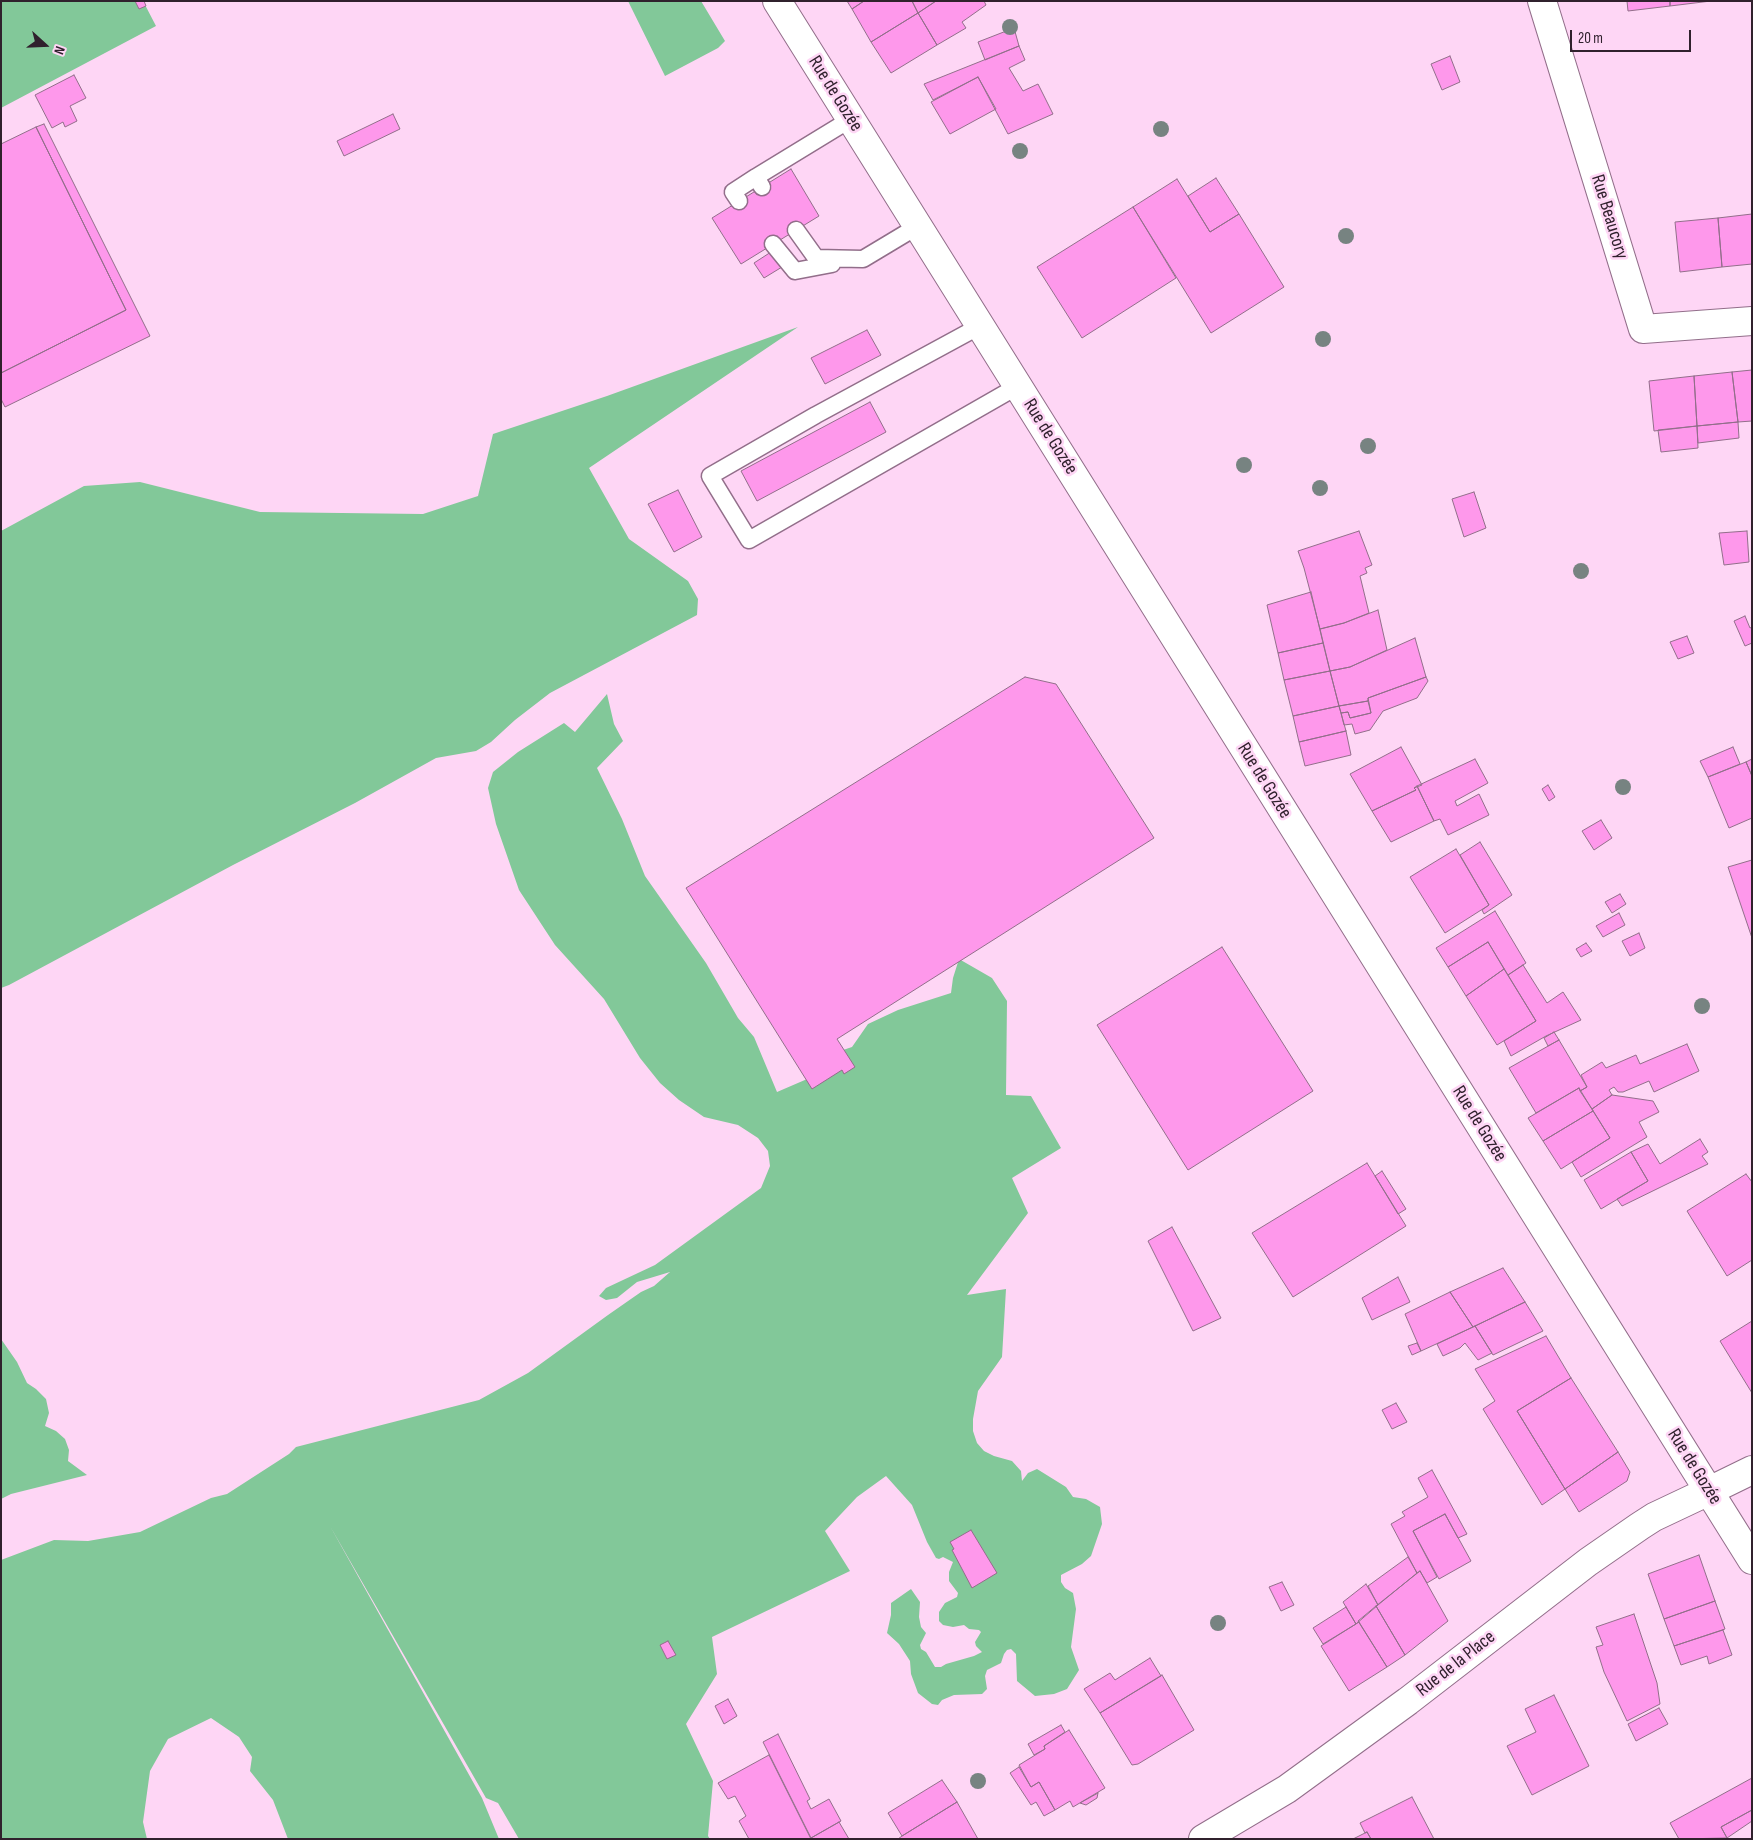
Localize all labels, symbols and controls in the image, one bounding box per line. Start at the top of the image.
north arrow [20,20,70,70]
scale bar [1573,20,1694,52]
text: 20 m [1578,29,1603,48]
text: N [50,44,69,57]
street label: Rue de Gozée [803,52,867,136]
street label: Rue Beaucory [1585,172,1633,262]
street label: Rue de Gozée [1018,395,1082,479]
street label: Rue de Gozée [1232,739,1296,823]
street label: Rue de Gozée [1447,1082,1511,1166]
street label: Rue de Gozée [1662,1425,1726,1509]
street label: Rue de la Place [1412,1626,1500,1702]

